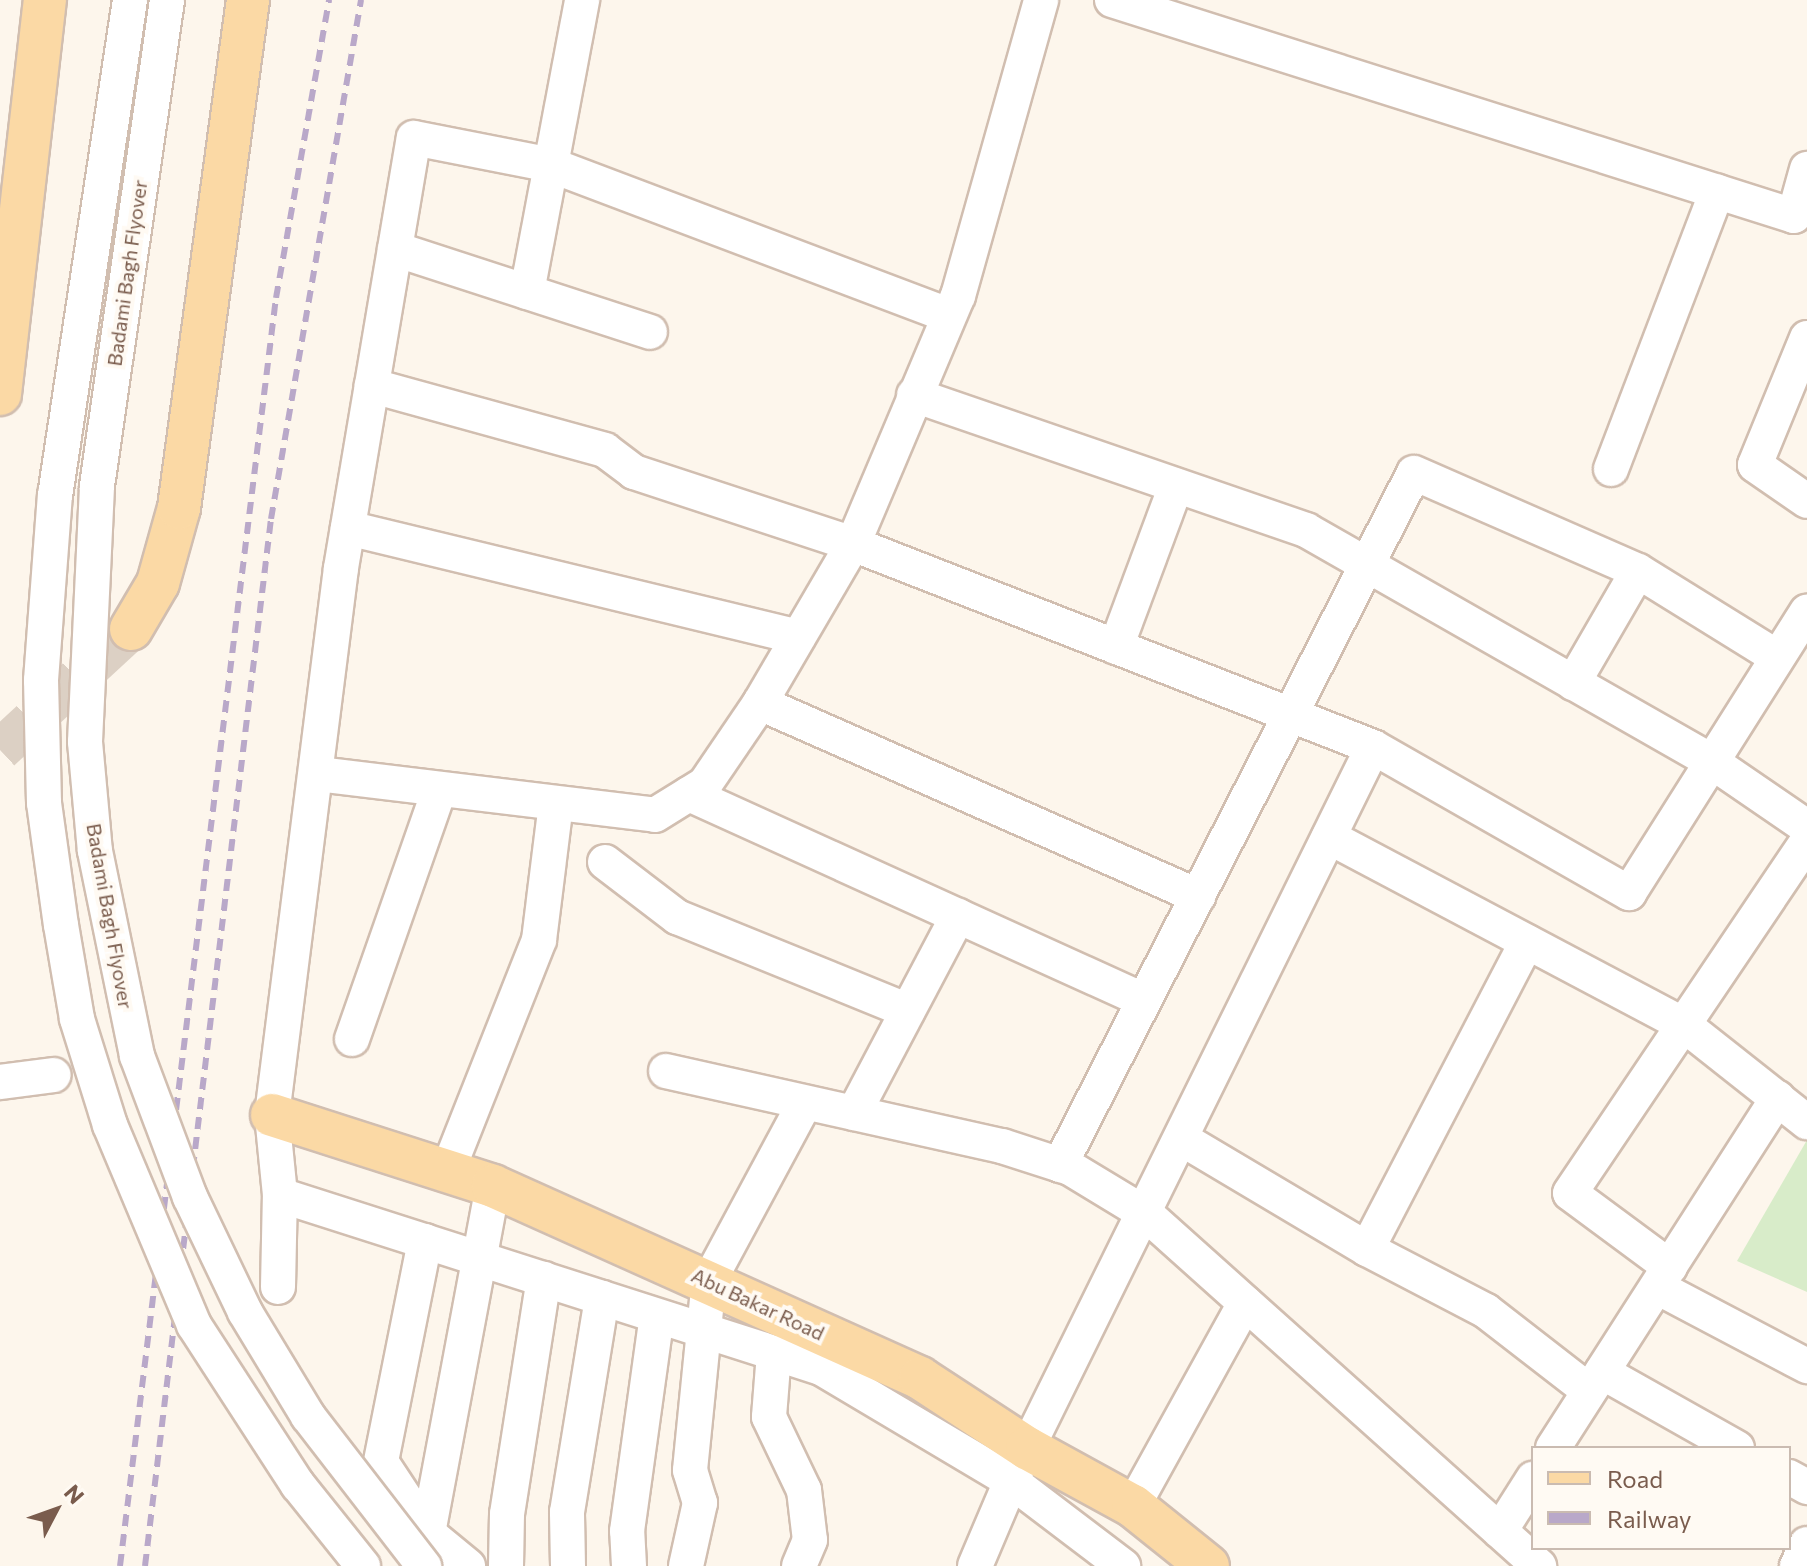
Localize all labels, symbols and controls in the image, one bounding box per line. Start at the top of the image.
street label: Badami Bagh Flyover [102,178,152,368]
street label: Badami Bagh Flyover [82,821,138,1011]
street label: Abu Bakar Road [688,1263,828,1345]
legend [1531,1446,1791,1550]
text: Road [1607,1464,1663,1493]
north arrow [16,1470,96,1550]
text: N [59,1479,90,1509]
text: Railway [1607,1504,1692,1533]

